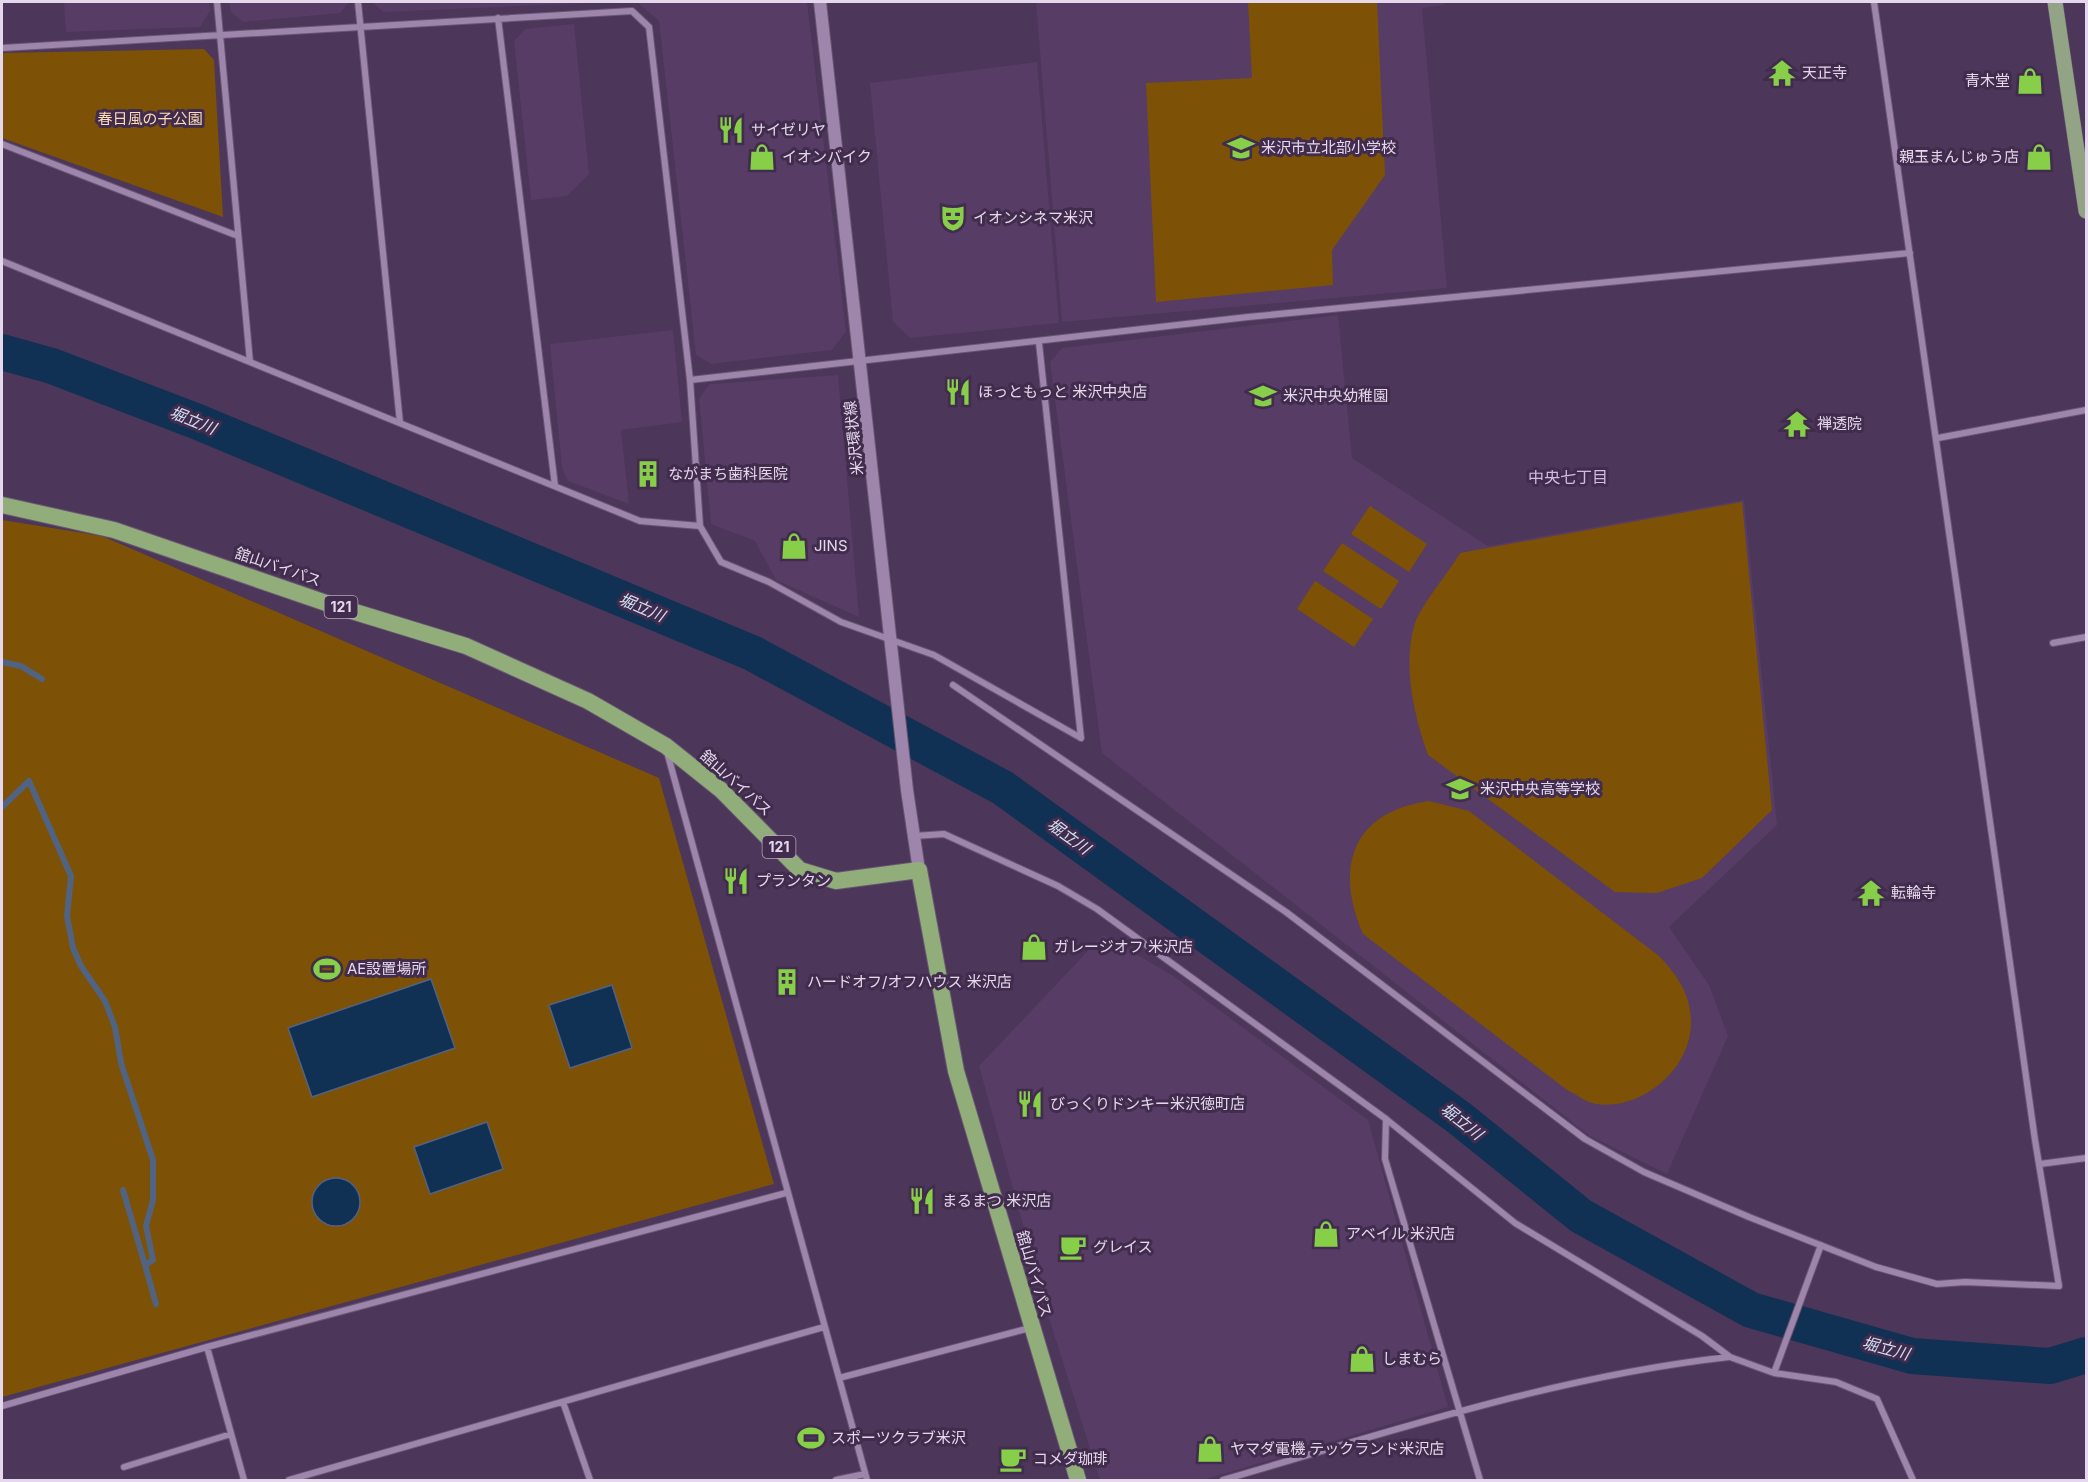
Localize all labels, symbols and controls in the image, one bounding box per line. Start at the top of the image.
temple icon: 天正寺 [1767,58,1797,88]
place label: 天正寺 [1802,63,1847,82]
shop icon: 青木堂 [2015,66,2045,96]
place label: 青木堂 [1965,71,2010,90]
park label: 春日風の子公園 [97,109,203,128]
restaurant icon: サイゼリヤ [716,115,746,145]
place label: サイゼリヤ [751,120,826,139]
school or university icon: 米沢市立北部小学校 [1226,133,1256,163]
place label: 米沢市立北部小学校 [1261,138,1396,157]
shop icon: イオンバイク [747,142,777,172]
shop icon: 親玉まんじゅう店 [2024,142,2054,172]
place label: イオンバイク [782,147,872,166]
place label: 親玉まんじゅう店 [1899,147,2019,166]
theatre icon: イオンシネマ米沢 [938,203,968,233]
place label: イオンシネマ米沢 [973,208,1093,227]
restaurant icon: ほっともっと 米沢中央店 [943,377,973,407]
school or university icon: 米沢中央幼稚園 [1248,381,1278,411]
place label: ほっともっと 米沢中央店 [978,382,1147,401]
place label: 米沢中央幼稚園 [1283,386,1388,405]
street label: 米沢環状線 [840,400,867,476]
water label: 堀立川 [167,402,221,439]
temple icon: 禅透院 [1782,409,1812,439]
place label: 禅透院 [1817,414,1862,433]
building icon: ながまち歯科医院 [633,459,663,489]
place label: ながまち歯科医院 [668,464,788,483]
district label: 中央七丁目 [1528,467,1608,487]
shop icon: JINS [779,531,809,561]
place label: JINS [814,536,848,555]
street label: 舘山バイパス [233,543,324,590]
water label: 堀立川 [616,588,670,626]
road number: 121 [324,596,358,618]
street label: 舘山バイパス [697,746,776,820]
school or university icon: 米沢中央高等学校 [1445,774,1475,804]
place label: 米沢中央高等学校 [1480,779,1600,798]
water label: 堀立川 [1044,814,1096,859]
road number: 121 [762,836,796,858]
restaurant icon: プランタン [721,866,751,896]
place label: プランタン [756,871,831,890]
temple icon: 転輪寺 [1856,878,1886,908]
place label: 転輪寺 [1891,883,1936,902]
shop icon: ガレージオフ 米沢店 [1019,932,1049,962]
place label: ガレージオフ 米沢店 [1054,937,1193,956]
sports icon: AE設置場所 [312,954,342,984]
place label: AE設置場所 [347,959,426,978]
building icon: ハードオフ/オフハウス 米沢店 [772,967,802,997]
place label: ハードオフ/オフハウス 米沢店 [807,972,1012,991]
restaurant icon: びっくりドンキー米沢徳町店 [1015,1089,1045,1119]
place label: びっくりドンキー米沢徳町店 [1050,1094,1245,1113]
water label: 堀立川 [1437,1098,1489,1145]
restaurant icon: まるまつ 米沢店 [907,1186,937,1216]
place label: まるまつ 米沢店 [942,1191,1051,1210]
shop icon: アベイル 米沢店 [1311,1219,1341,1249]
place label: アベイル 米沢店 [1346,1224,1455,1243]
street label: 舘山バイパス [1013,1228,1056,1320]
cafe icon: グレイス [1058,1232,1088,1262]
place label: グレイス [1093,1237,1153,1256]
water label: 堀立川 [1860,1332,1914,1364]
shop icon: しまむら [1347,1344,1377,1374]
place label: しまむら [1382,1349,1442,1368]
sports icon: スポーツクラブ米沢 [796,1423,826,1453]
place label: スポーツクラブ米沢 [831,1428,966,1447]
shop icon: ヤマダ電機 テックランド米沢店 [1195,1434,1225,1464]
place label: ヤマダ電機 テックランド米沢店 [1230,1439,1444,1458]
cafe icon: コメダ珈琲 [998,1444,1028,1474]
place label: コメダ珈琲 [1033,1449,1108,1468]

